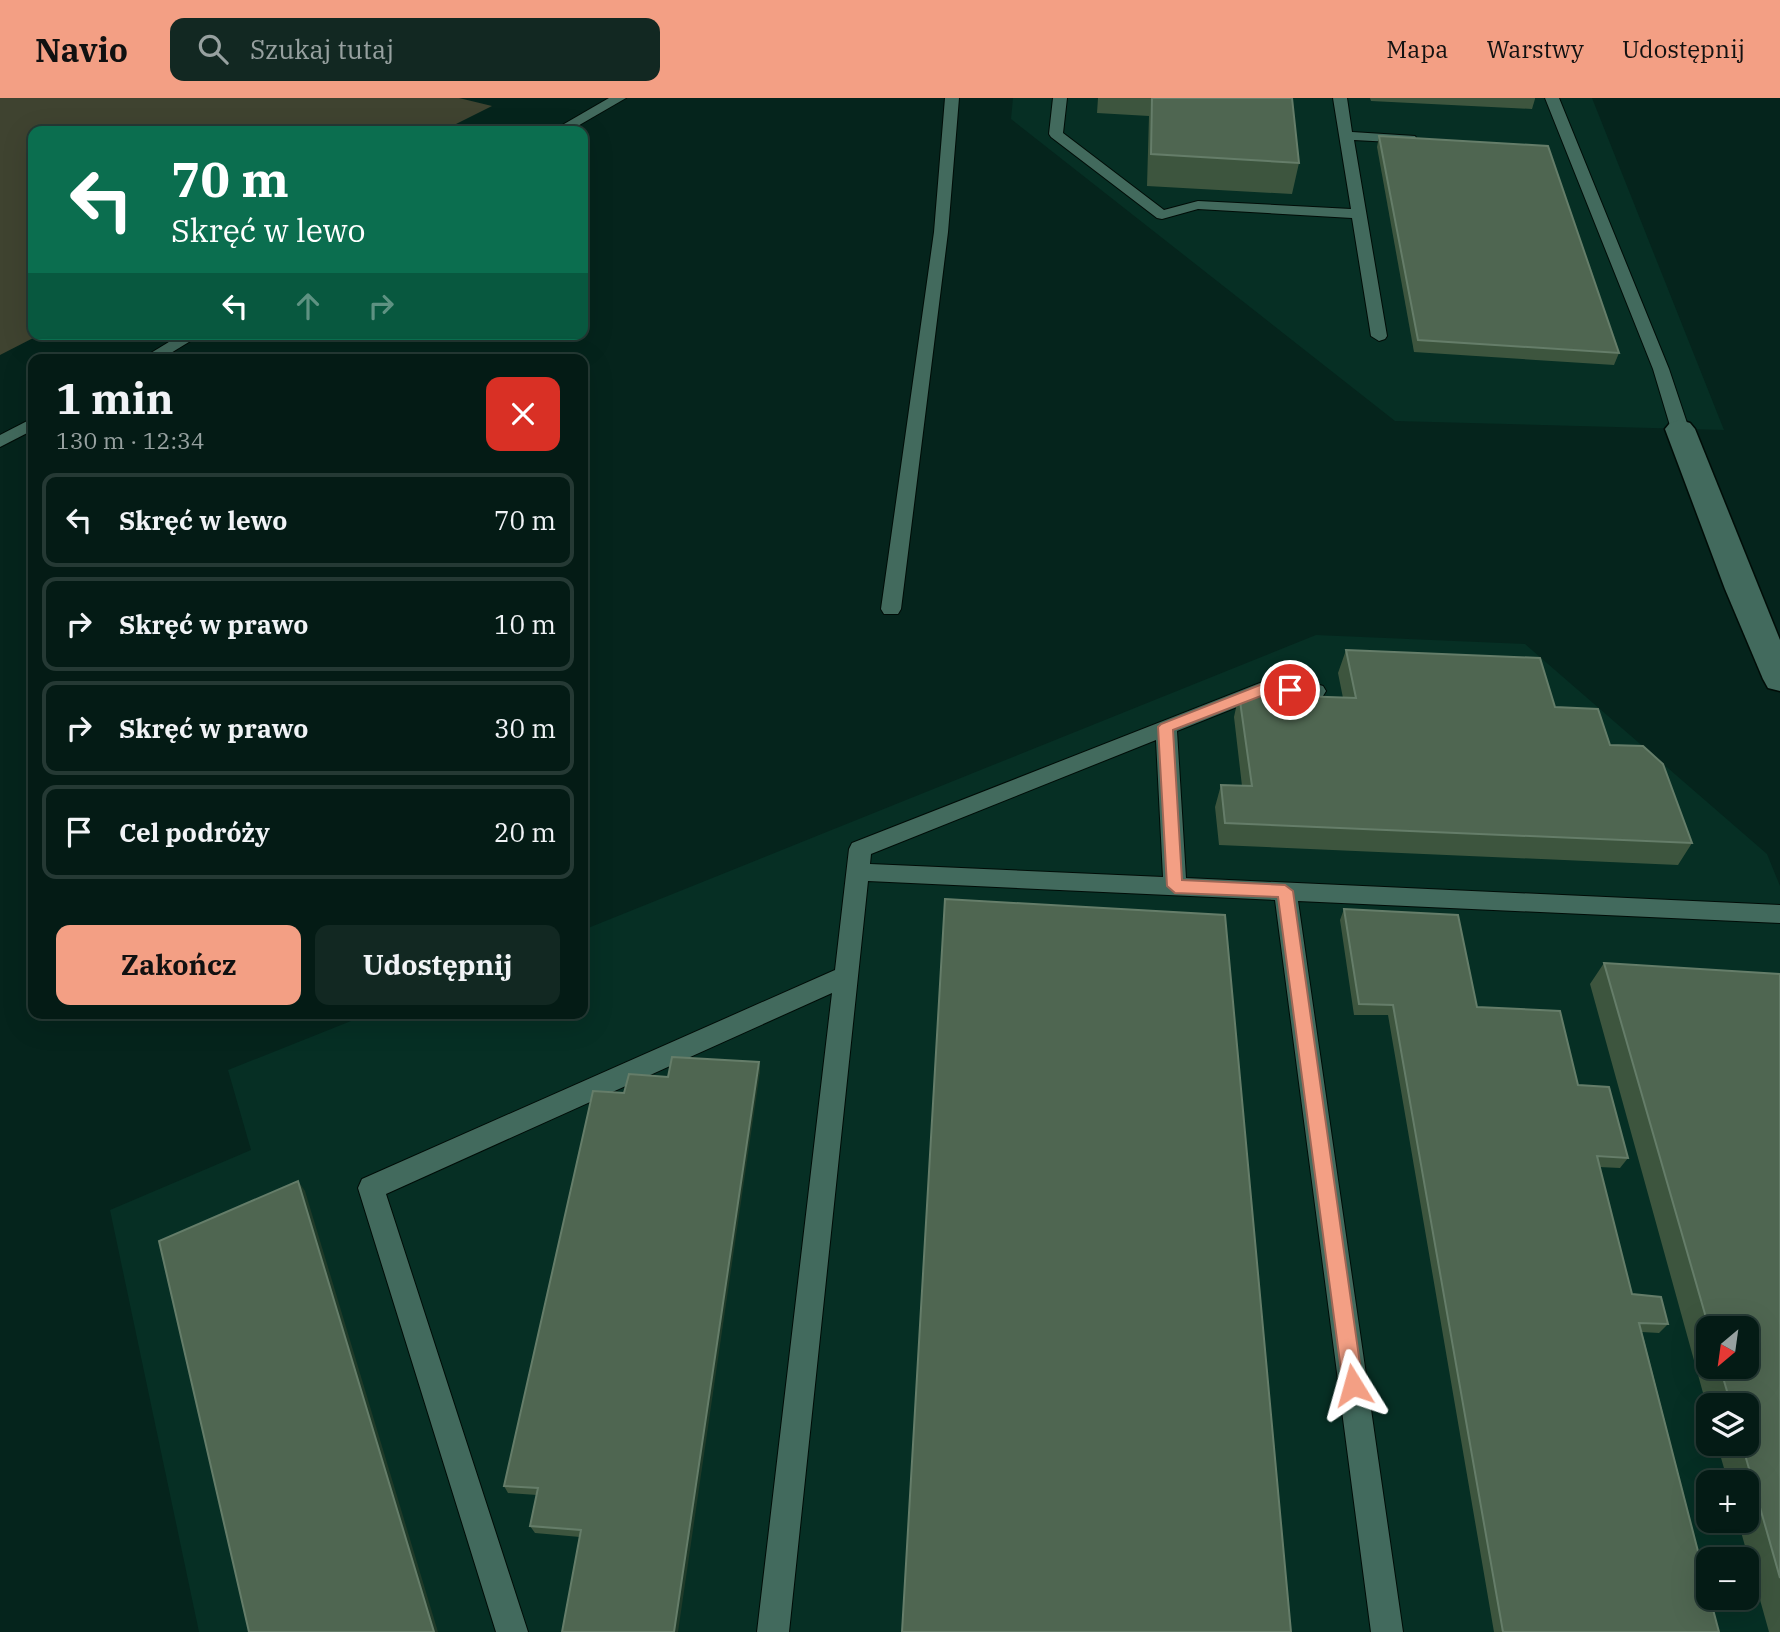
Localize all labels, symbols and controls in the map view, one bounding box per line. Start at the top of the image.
search box [170,18,660,81]
text: Navio [35,28,128,71]
icon: search [194,30,232,68]
text: Szukaj tutaj [250,32,394,66]
text: Mapa [1386,33,1448,65]
text: Warstwy [1486,33,1584,65]
text: Udostępnij [1622,33,1745,65]
text: 70 m [171,147,289,210]
icon: left [56,154,147,245]
text: Skręć w lewo [171,209,366,251]
icon: left [216,287,254,325]
icon: ahead [289,287,327,325]
icon: right [362,287,400,325]
text: 1 min [56,371,174,426]
button: close [486,377,560,451]
text: 130 m · 12:34 [56,425,205,455]
icon: left [60,501,98,539]
text: Skręć w lewo [119,503,287,537]
text: 70 m [494,503,556,537]
icon: right [60,605,98,643]
text: Skręć w prawo [119,607,308,641]
text: 10 m [494,607,556,641]
pin [1260,660,1320,720]
icon: arrive [1271,671,1309,709]
icon: right [60,709,98,747]
text: Skręć w prawo [119,711,308,745]
text: 30 m [494,711,556,745]
icon: arrive [60,813,98,851]
text: Cel podróży [119,815,270,849]
text: 20 m [494,815,556,849]
button: Zakończ [56,925,301,1005]
button: Udostępnij [315,925,560,1005]
north arrow [1696,1316,1759,1379]
map controls [1696,1316,1759,1610]
position arrow [1316,1348,1390,1422]
button: layers [1696,1393,1759,1456]
button: + [1696,1470,1759,1533]
button: − [1696,1547,1759,1610]

